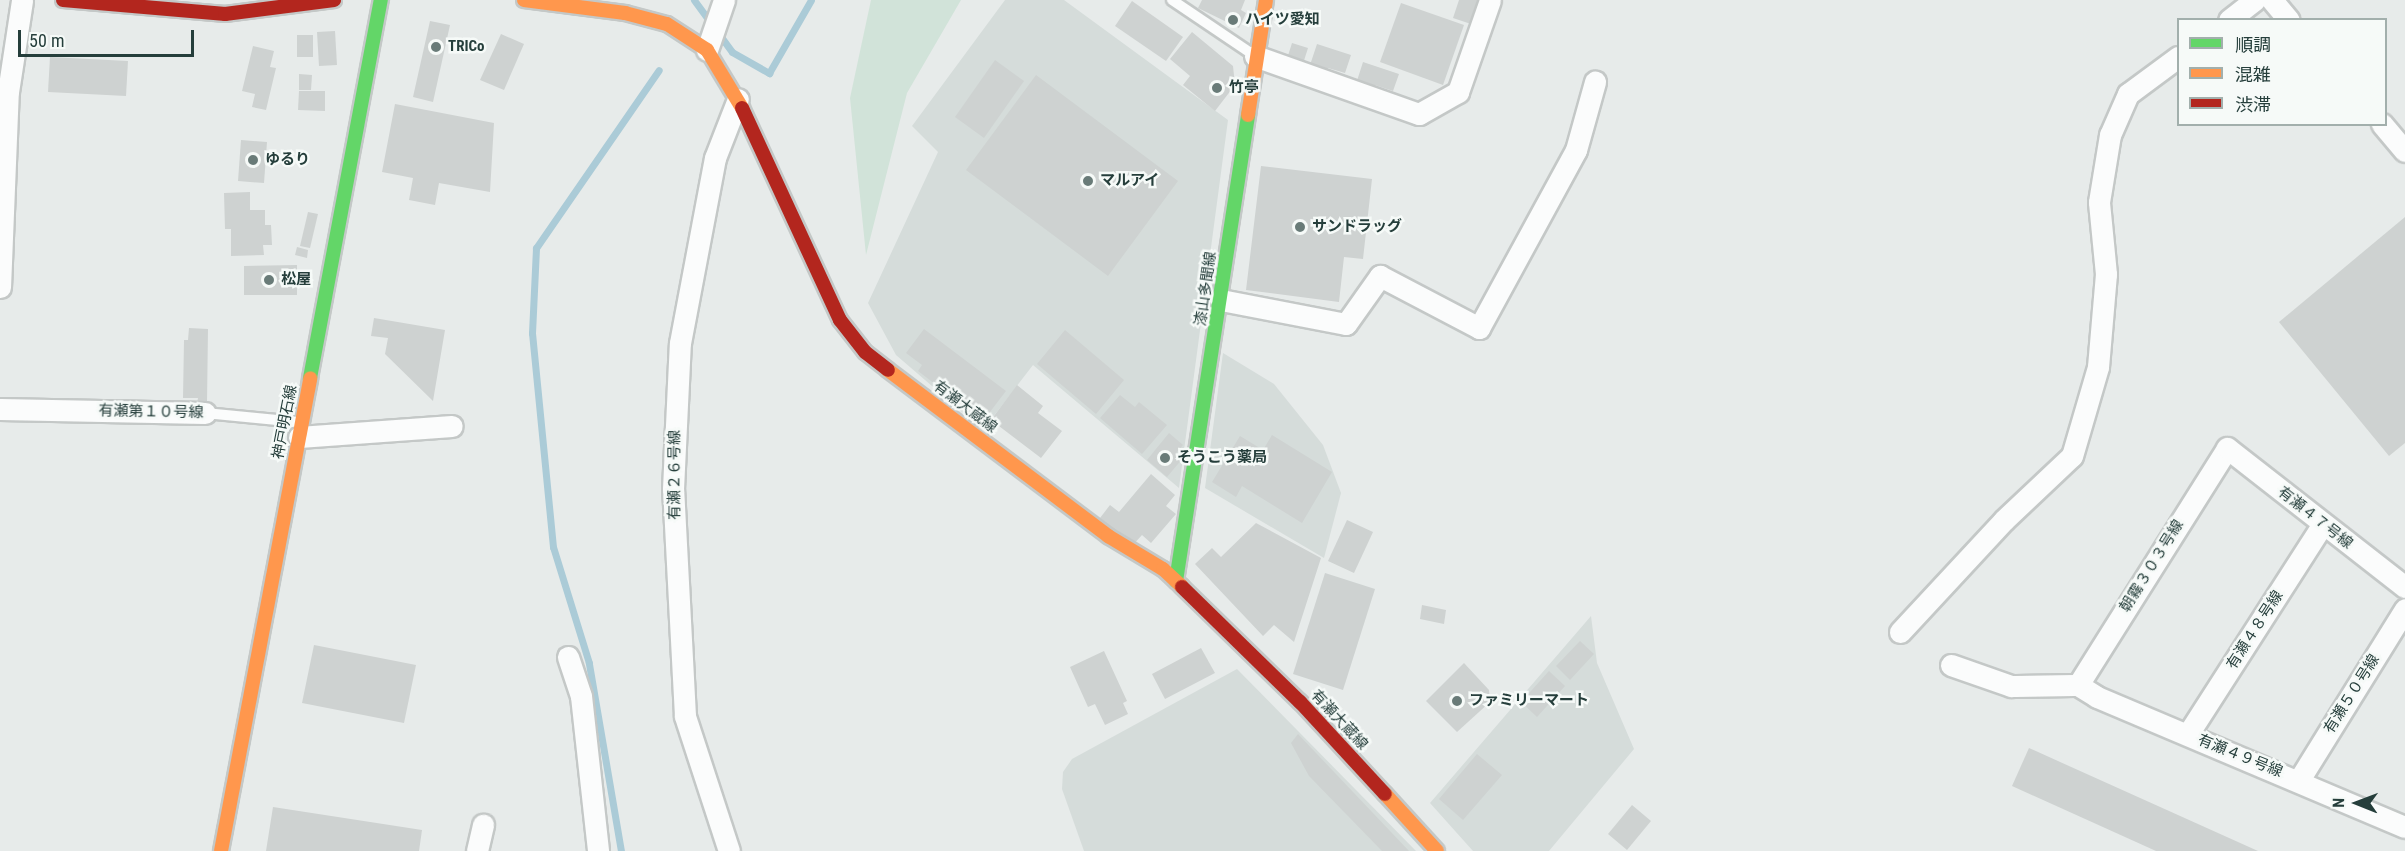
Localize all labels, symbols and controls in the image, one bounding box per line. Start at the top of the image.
place label: ハイツ愛知 [1245,11,1320,29]
marker: ハイツ愛知 [1226,13,1240,27]
scale bar [21,18,196,56]
legend [2177,18,2387,126]
text: 50 m [29,30,64,51]
text: 順調 [2235,34,2271,55]
place label: TRICo [448,38,484,56]
marker: TRICo [429,40,443,54]
text: 混雑 [2235,64,2271,85]
place label: 竹亭 [1229,79,1259,97]
marker: 竹亭 [1210,81,1224,95]
text: 渋滞 [2235,94,2271,115]
place label: ゆるり [265,151,310,169]
marker: ゆるり [246,153,260,167]
place label: マルアイ [1100,172,1160,190]
marker: マルアイ [1081,174,1095,188]
place label: サンドラッグ [1312,218,1402,236]
marker: サンドラッグ [1293,220,1307,234]
street label: 漆山多聞線 [1192,251,1220,327]
place label: 松屋 [281,271,311,289]
marker: 松屋 [262,273,276,287]
street label: 有瀬大蔵線 [930,377,1000,437]
street label: 神戸明石線 [269,383,301,461]
street label: 有瀬第１０号線 [98,402,204,422]
street label: 有瀬２６号線 [666,430,684,520]
place label: そうこう薬局 [1177,449,1267,467]
marker: そうこう薬局 [1158,451,1172,465]
street label: 有瀬４７号線 [2274,483,2356,553]
street label: 朝霧３０３号線 [2117,517,2187,615]
street label: 有瀬４８号線 [2223,587,2287,673]
street label: 有瀬５０号線 [2321,651,2383,737]
street label: 有瀬大蔵線 [1307,686,1371,754]
place label: ファミリーマート [1469,692,1589,710]
marker: ファミリーマート [1450,694,1464,708]
street label: 有瀬４９号線 [2195,731,2285,781]
north arrow [2327,773,2387,833]
text: N [2329,798,2348,808]

